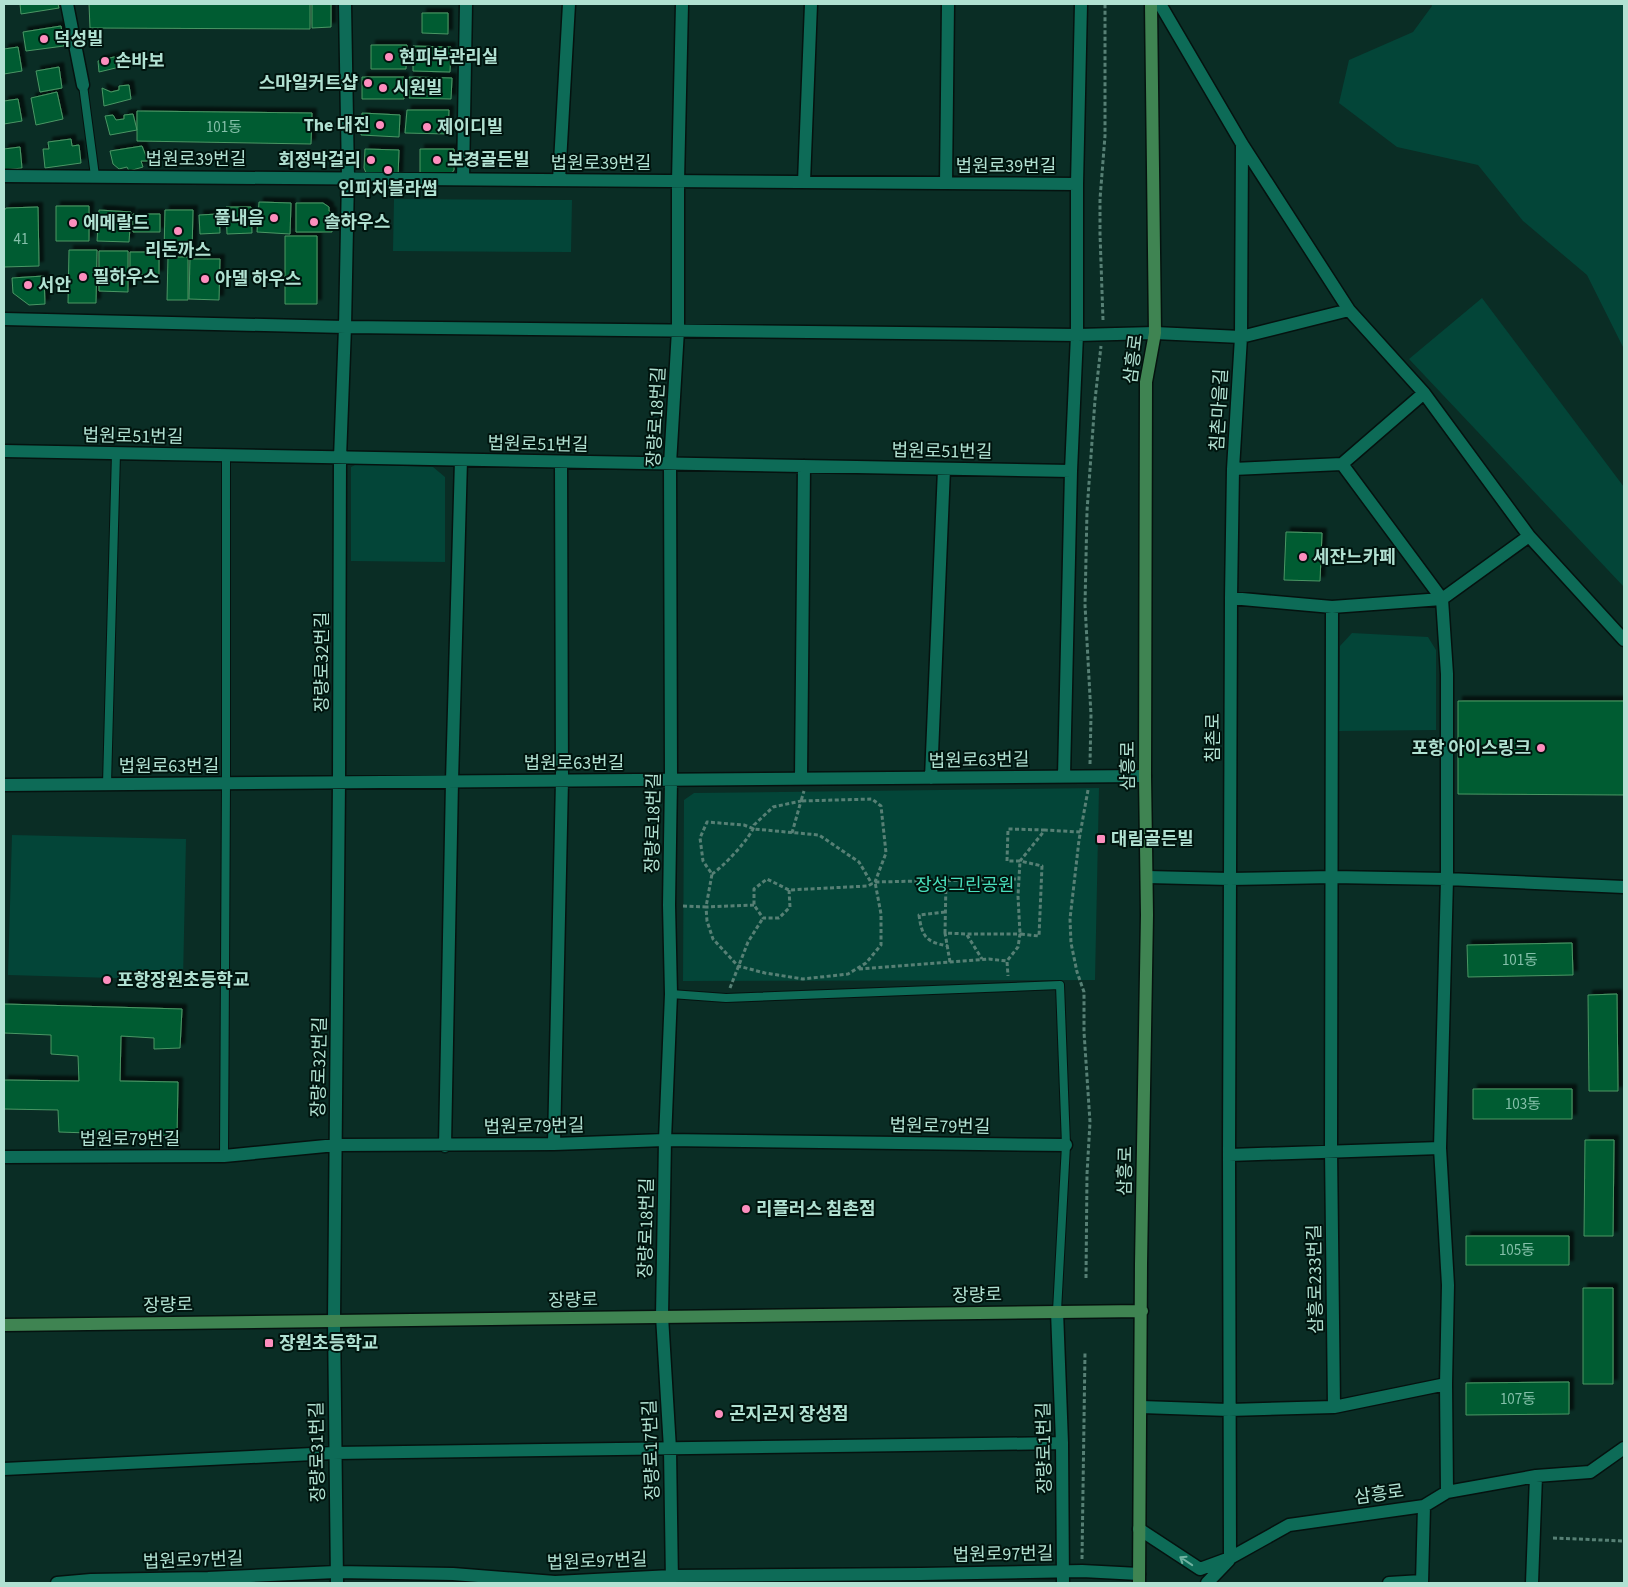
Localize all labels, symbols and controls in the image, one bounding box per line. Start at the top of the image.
place label: 덕성빌 [54,27,104,52]
marker: 덕성빌 [38,33,50,45]
place label: 현피부관리실 [399,45,498,70]
place label: 손바보 [115,49,165,74]
marker: 현피부관리실 [383,51,395,63]
marker: 손바보 [99,55,111,67]
place label: 스마일커트샵 [259,71,358,96]
place label: 시원빌 [393,76,443,101]
marker: 스마일커트샵 [362,77,374,89]
marker: 시원빌 [377,82,389,94]
place label: The 대진 [304,113,370,138]
place label: 제이디빌 [437,115,503,140]
house number: 101동 [206,117,242,138]
marker: The 대진 [374,119,386,131]
marker: 제이디빌 [421,121,433,133]
street label: 법원로39번길 [146,147,246,172]
place label: 회정막걸리 [278,148,361,173]
place label: 보경골든빌 [447,148,530,173]
street label: 법원로39번길 [551,151,651,176]
marker: 회정막걸리 [365,154,377,166]
marker: 보경골든빌 [431,154,443,166]
street label: 법원로39번길 [956,154,1056,179]
marker: 인피치블라썸 [382,164,394,176]
place label: 인피치블라썸 [338,177,438,202]
place label: 풀내음 [214,206,264,231]
place label: 솔하우스 [324,210,390,235]
place label: 에메랄드 [83,211,149,236]
marker: 풀내음 [268,212,280,224]
marker: 솔하우스 [308,216,320,228]
marker: 에메랄드 [67,217,79,229]
marker: 리돈까스 [172,225,184,237]
house number: 41 [14,229,28,250]
place label: 리돈까스 [145,238,211,263]
place label: 필하우스 [93,265,159,290]
place label: 아델 하우스 [215,267,301,292]
marker: 필하우스 [77,271,89,283]
place label: 서안 [38,273,72,298]
marker: 아델 하우스 [199,273,211,285]
marker: 서안 [22,279,34,291]
street label: 삼흥로 [1118,333,1149,385]
street label: 장량로18번길 [641,366,672,468]
street label: 침촌마을길 [1205,368,1234,452]
street label: 법원로51번길 [82,423,184,450]
street label: 법원로51번길 [487,431,589,458]
street label: 법원로51번길 [891,438,993,465]
place label: 세잔느카페 [1313,545,1396,570]
marker: 세잔느카페 [1297,551,1309,563]
street label: 장량로32번길 [310,612,335,712]
street label: 침촌로 [1201,713,1226,763]
place label: 포항 아이스링크 [1411,736,1531,761]
street label: 삼흥로 [1116,741,1141,791]
marker: 포항 아이스링크 [1535,742,1547,754]
street label: 법원로63번길 [928,747,1030,774]
street label: 법원로63번길 [524,751,624,776]
street label: 법원로63번길 [119,754,219,779]
street label: 장량로18번길 [640,772,667,874]
place label: 대림골든빌 [1111,827,1194,852]
marker: 대림골든빌 [1095,833,1107,845]
park label: 장성그린공원 [915,873,1015,898]
house number: 101동 [1502,950,1538,971]
place label: 포항장원초등학교 [117,968,249,993]
marker: 포항장원초등학교 [101,974,113,986]
street label: 장량로32번길 [306,1016,333,1118]
house number: 103동 [1505,1094,1541,1115]
street label: 법원로79번길 [483,1113,585,1140]
street label: 법원로79번길 [889,1113,991,1140]
street label: 법원로79번길 [80,1127,180,1152]
street label: 삼흥로 [1113,1146,1138,1196]
street label: 장량로18번길 [633,1177,660,1279]
place label: 리플러스 침촌점 [756,1197,876,1222]
marker: 리플러스 침촌점 [740,1203,752,1215]
street label: 삼흥로233번길 [1302,1224,1329,1334]
house number: 105동 [1499,1240,1535,1261]
street label: 장량로 [952,1283,1002,1308]
street label: 장량로 [548,1288,598,1313]
street label: 장량로 [143,1293,193,1318]
place label: 장원초등학교 [279,1331,378,1356]
marker: 장원초등학교 [263,1337,275,1349]
house number: 107동 [1500,1389,1536,1410]
street label: 장량로17번길 [637,1399,666,1501]
street label: 장량로31번길 [304,1401,331,1503]
place label: 곤지곤지 장성점 [729,1402,849,1427]
street label: 장량로1번길 [1031,1402,1058,1494]
marker: 곤지곤지 장성점 [713,1408,725,1420]
street label: 삼흥로 [1353,1479,1405,1510]
street label: 법원로97번길 [952,1541,1054,1568]
street label: 법원로97번길 [142,1546,244,1575]
street label: 법원로97번길 [546,1547,648,1576]
one-way arrow [1180,1555,1194,1565]

